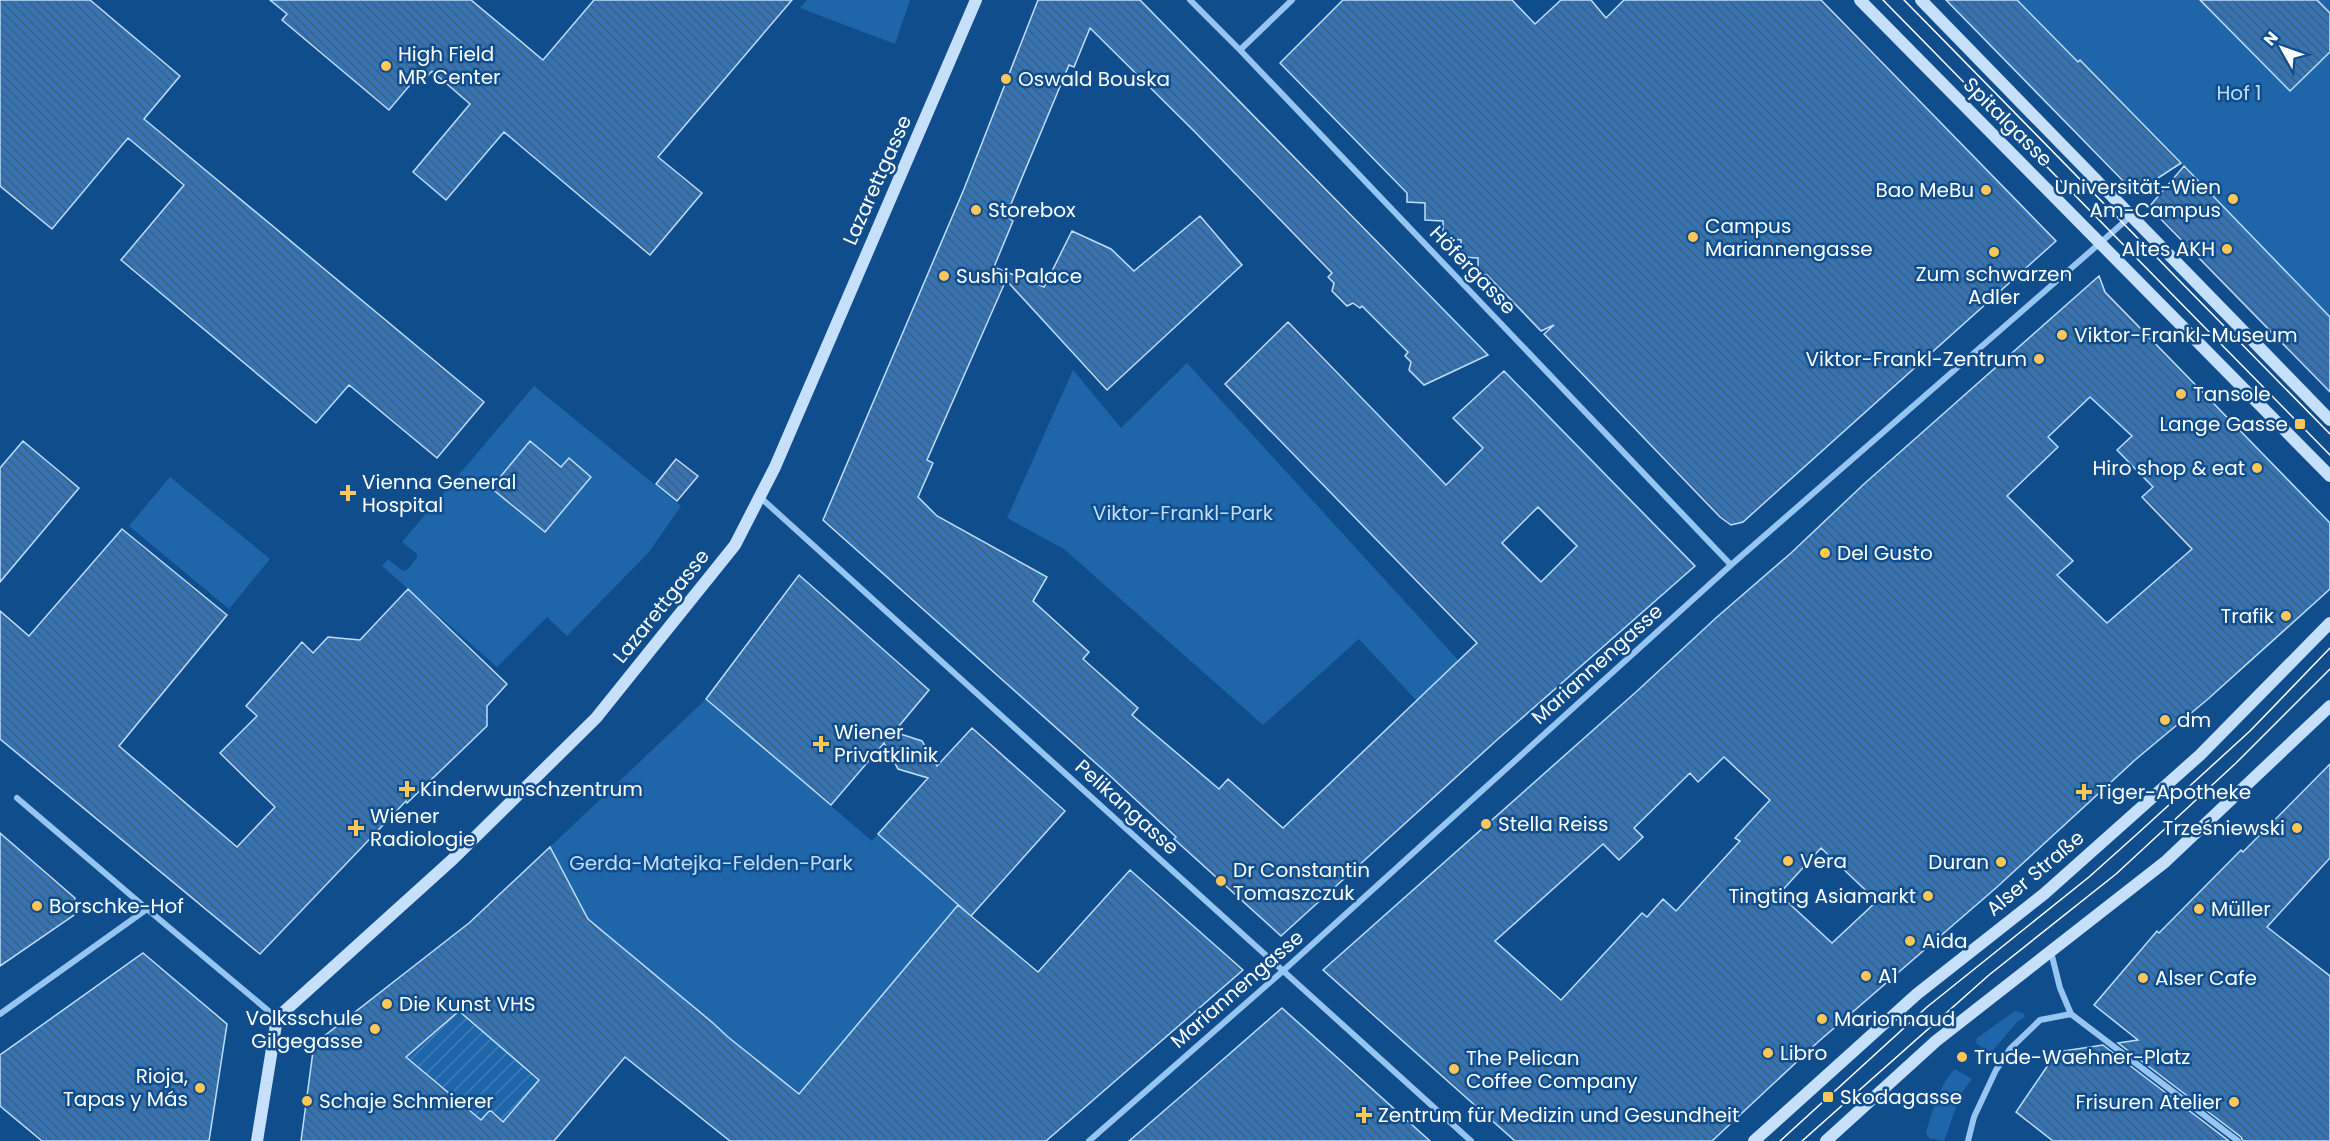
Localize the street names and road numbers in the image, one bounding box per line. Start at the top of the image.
street label: Spitalgasse [1957,71,2059,173]
street label: Lazarettgasse [836,111,918,249]
street label: Höfergasse [1424,219,1522,321]
street label: Lazarettgasse [606,543,716,669]
street label: Mariannengasse [1525,597,1669,731]
street label: Pelikangasse [1069,753,1185,861]
street label: Alser Straße [1980,824,2090,922]
street label: Mariannengasse [1165,923,1309,1055]

